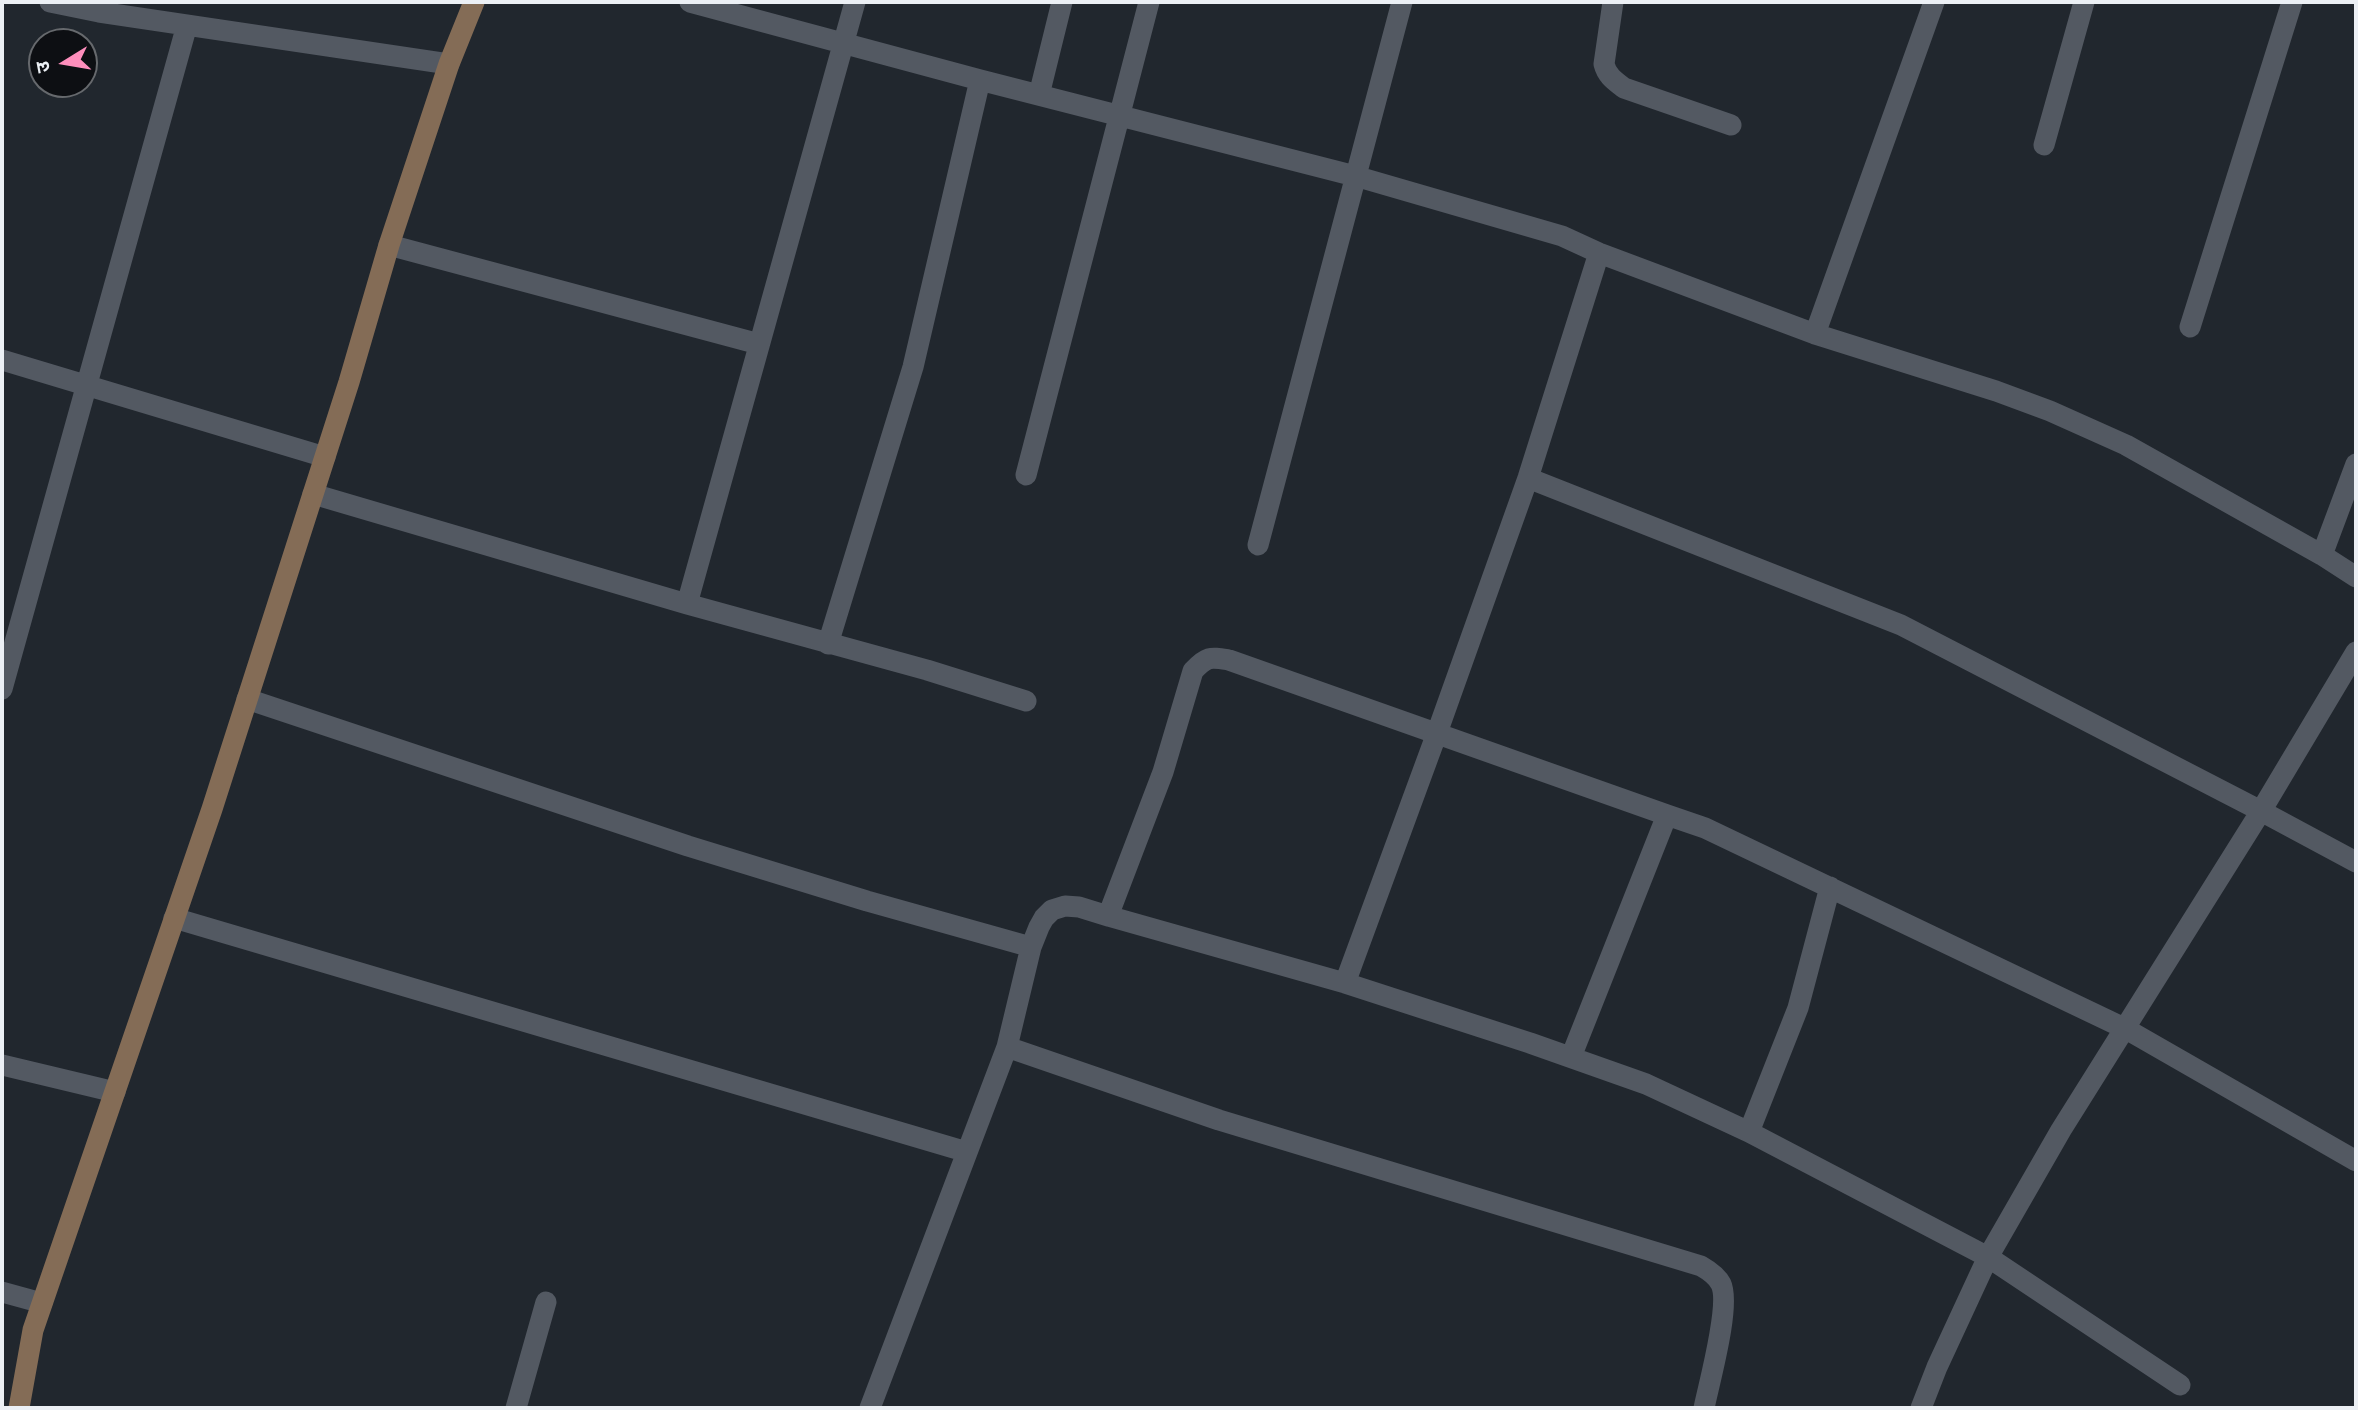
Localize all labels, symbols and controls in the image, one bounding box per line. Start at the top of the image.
north arrow [28,28,98,98]
text: उ [33,59,54,74]

